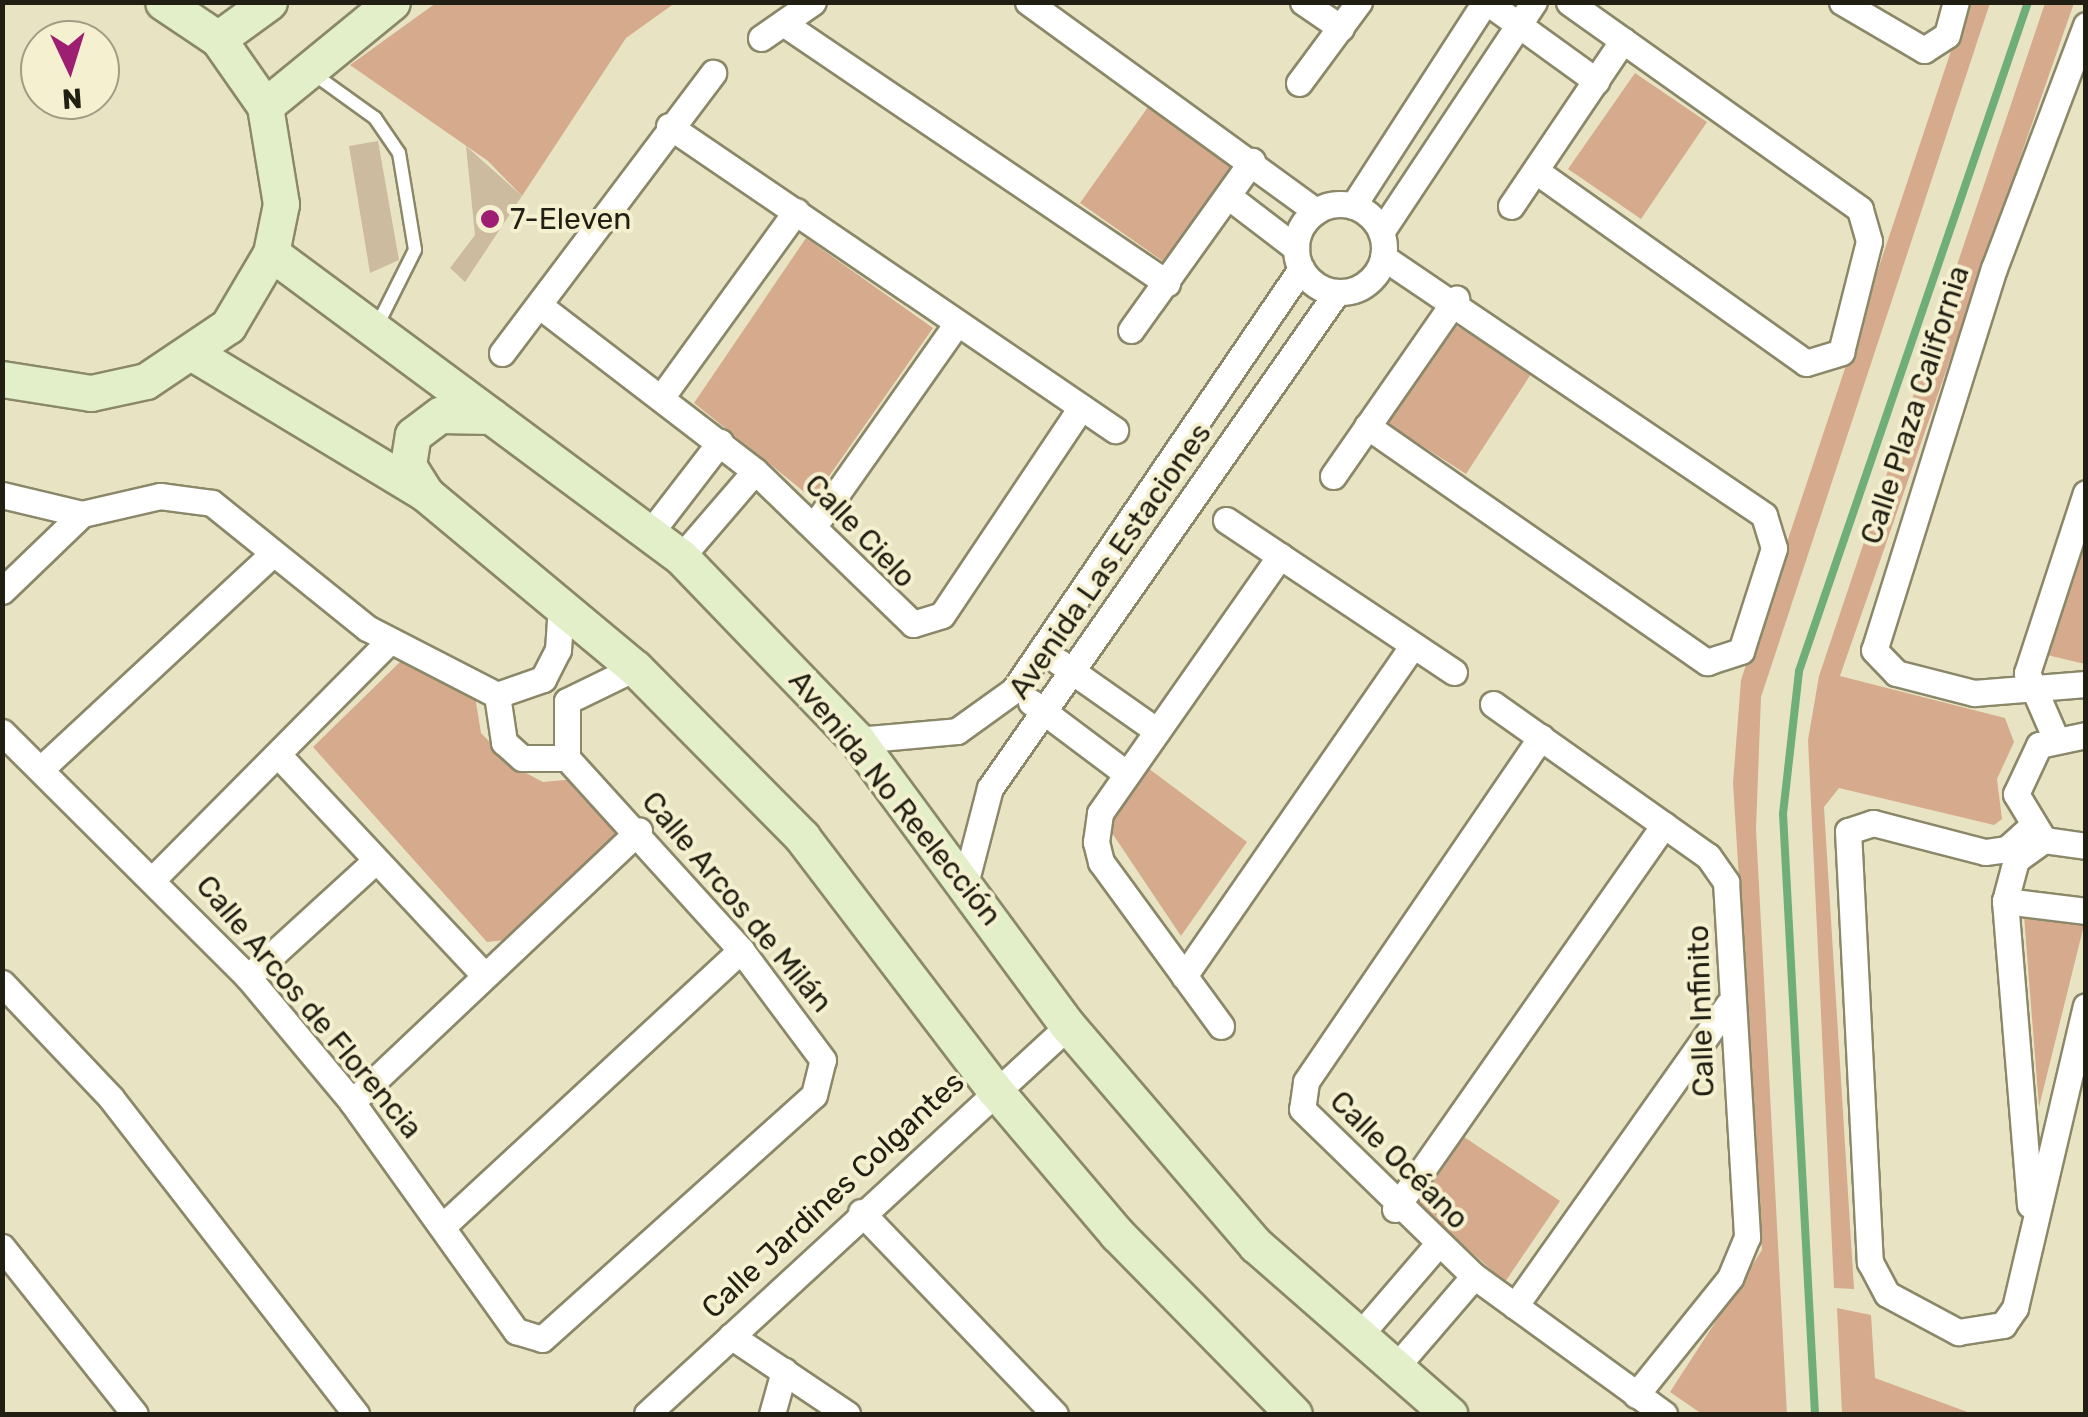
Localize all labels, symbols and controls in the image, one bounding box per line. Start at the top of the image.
north arrow [20,20,120,120]
text: N [61,81,83,116]
place label: 7-Eleven [510,201,631,237]
marker: 7-Eleven [479,208,501,230]
street label: Calle Plaza California [1853,261,1977,549]
street label: Avenida Las Estaciones [1001,416,1219,706]
street label: Calle Cielo [797,467,923,595]
street label: Avenida No Reelección [781,663,1009,933]
street label: Calle Arcos de Milán [634,784,840,1020]
street label: Calle Arcos de Florencia [188,868,430,1146]
street label: Calle Infinito [1680,924,1722,1098]
street label: Calle Jardines Colgantes [694,1064,972,1326]
street label: Calle Océano [1322,1083,1476,1237]

